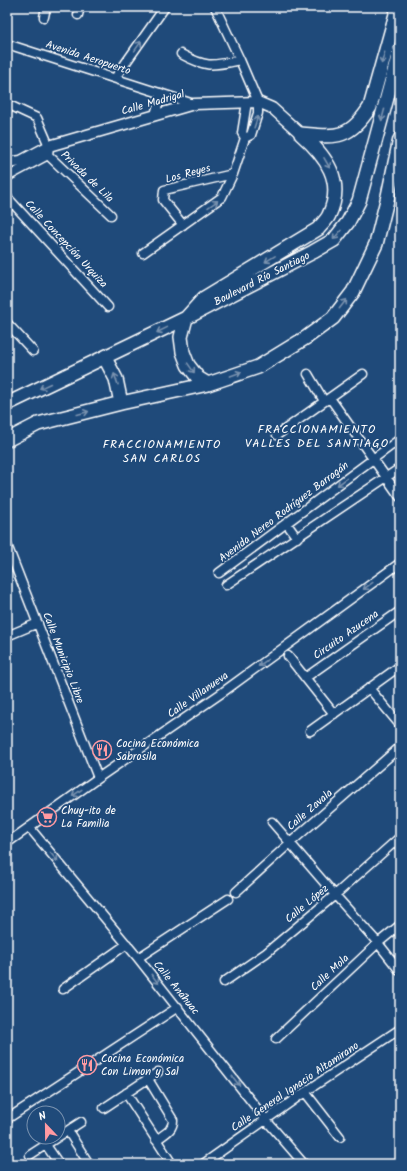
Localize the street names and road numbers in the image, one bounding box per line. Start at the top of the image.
street label: Avenida Aeropuerto [43,36,133,80]
street label: Calle Madrigal [119,85,187,121]
street label: Privada de Lila [56,147,118,207]
street label: Los Reyes [163,159,213,189]
street label: Calle Concepción Urquiza [20,196,112,292]
street label: Boulevard Río Santiago [211,247,313,311]
street label: Avenida Nereo Rodríguez Barragán [215,457,353,567]
street label: Circuito Azucena [309,606,383,664]
street label: Calle Municipio Libre [37,610,89,706]
street label: Calle Villanueva [164,667,232,723]
street label: Calle Zavala [283,785,337,835]
street label: Calle López [281,880,333,928]
street label: Calle Mola [306,950,354,996]
street label: Calle Anáhuac [148,957,204,1019]
street label: Calle General Ignacio Altamirano [227,1037,363,1137]

